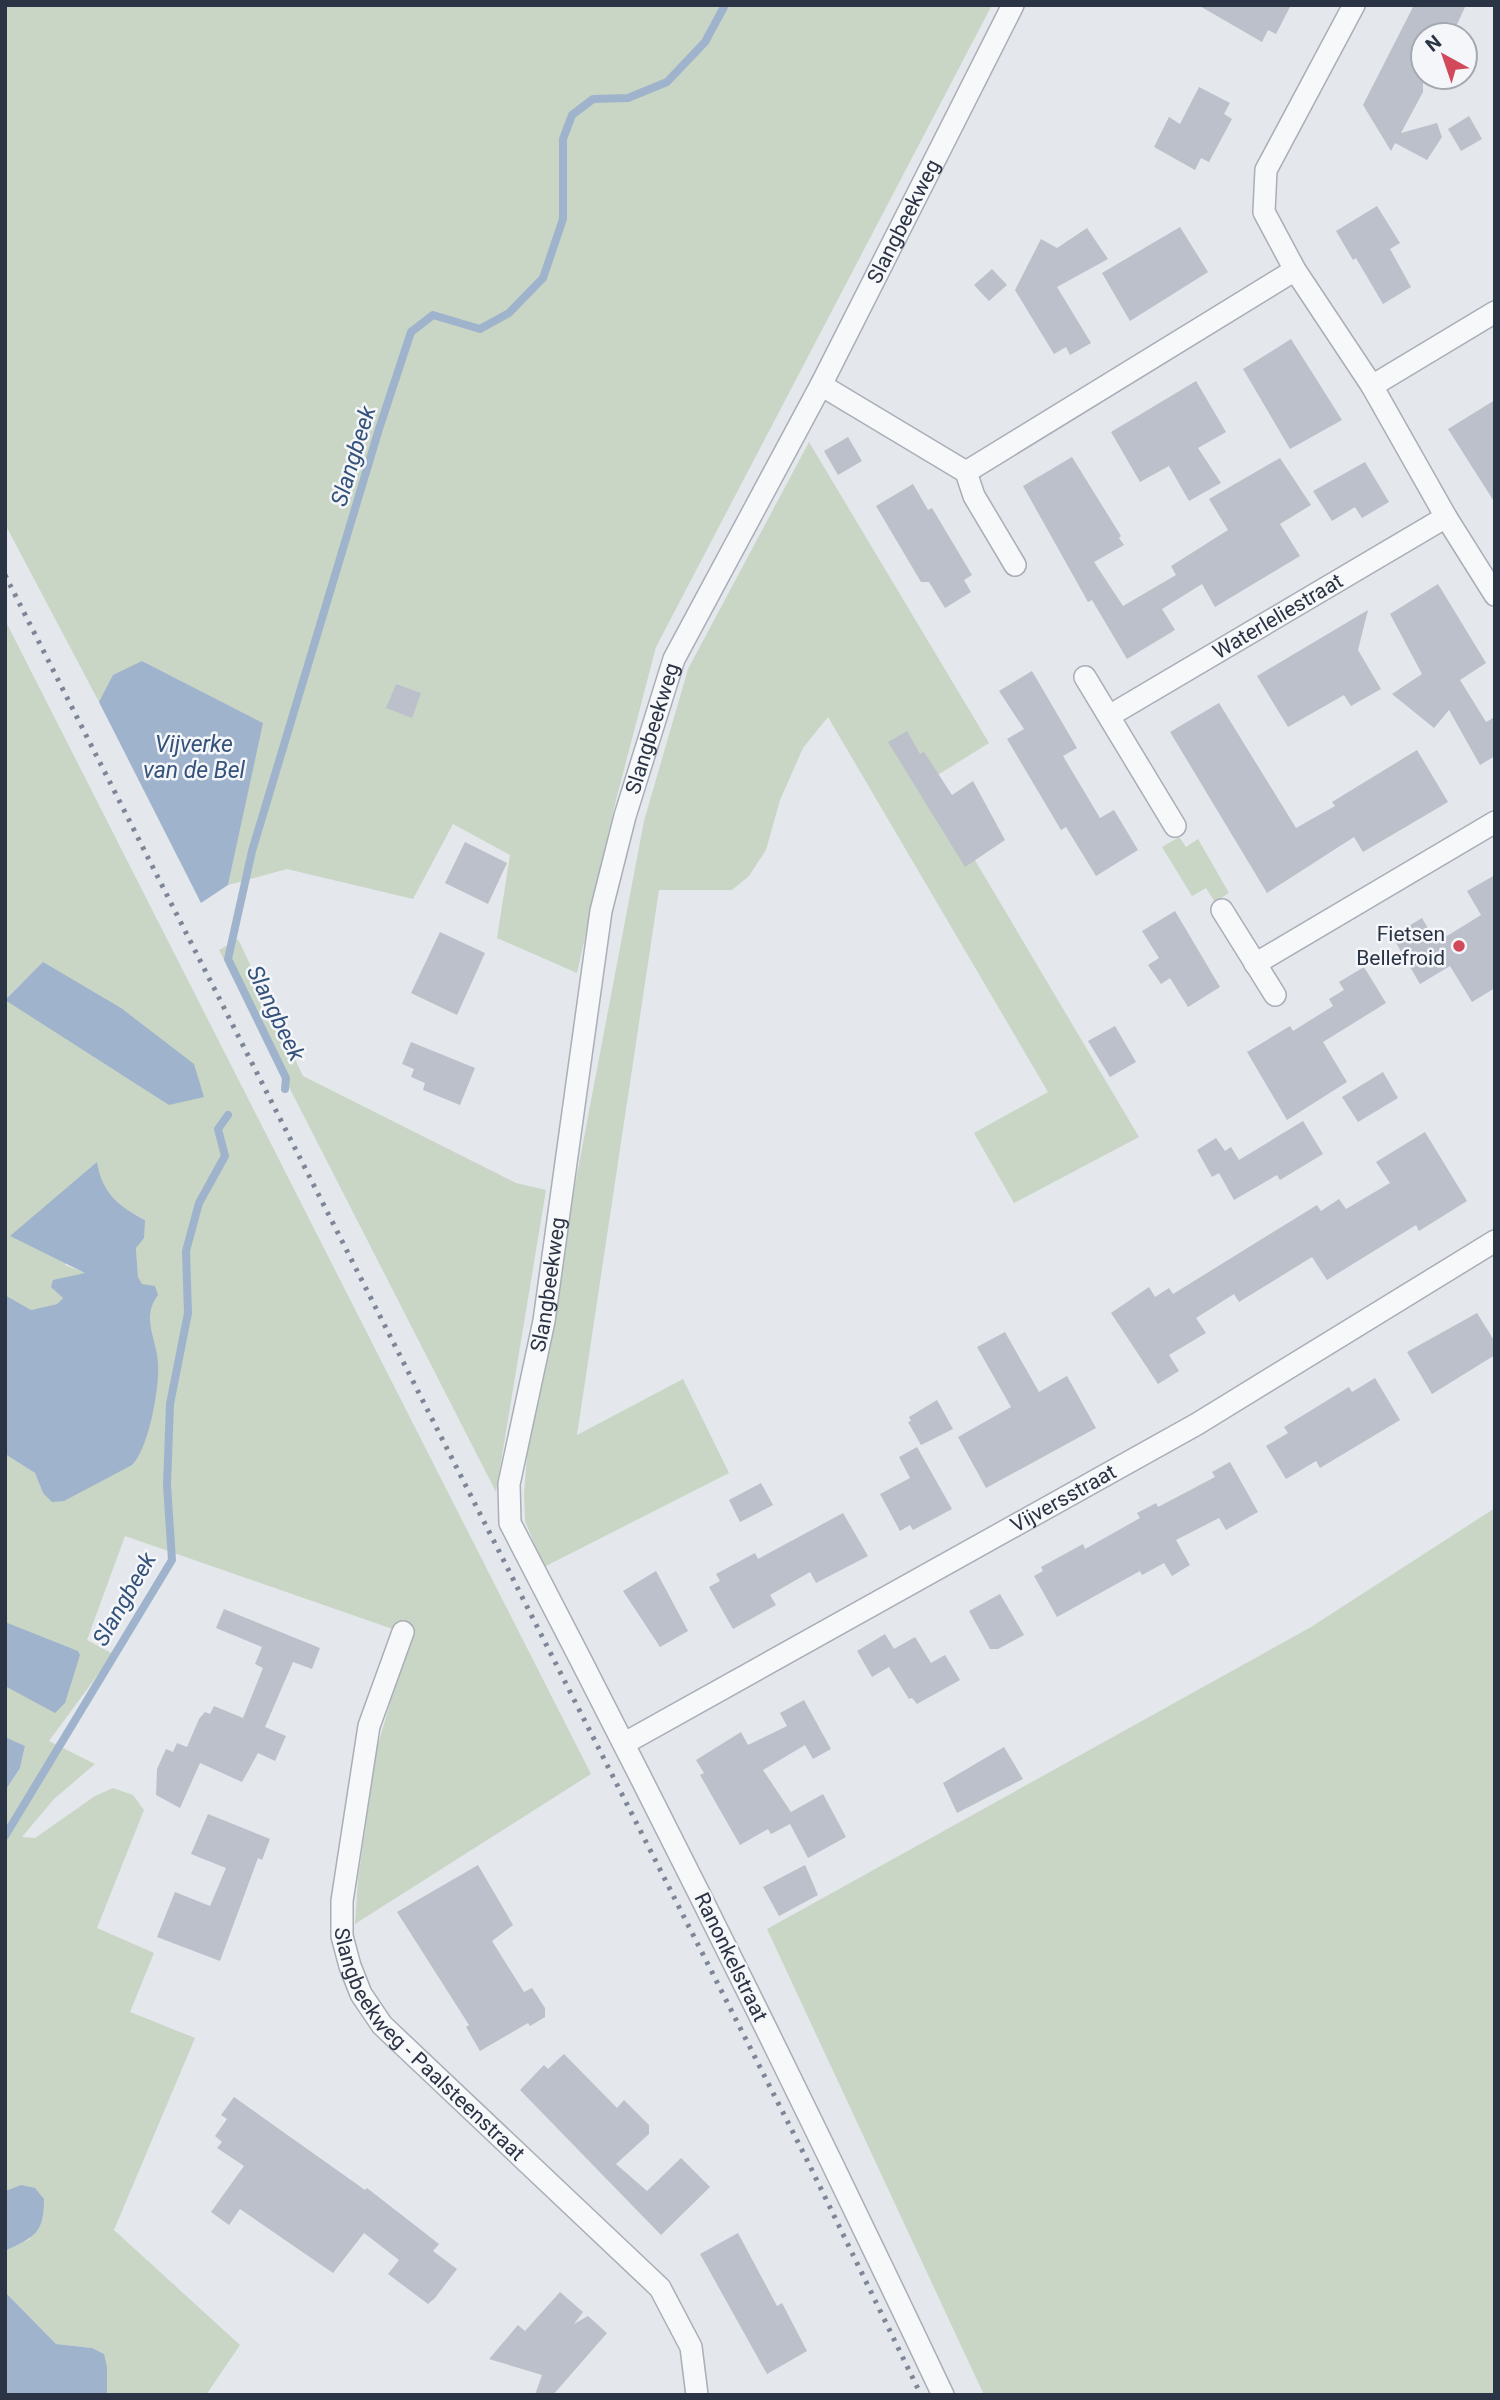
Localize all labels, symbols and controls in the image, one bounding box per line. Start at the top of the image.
north arrow [1409,21,1479,91]
text: N [1421,30,1446,56]
street label: Slangbeekweg [862,155,945,287]
water label: Slangbeek [325,402,382,509]
street label: Waterleliestraat [1209,569,1347,664]
street label: Slangbeekweg [621,660,684,797]
water label: Vijverke van de Bel [143,731,246,784]
place label: Fietsen Bellefroid [1356,922,1445,970]
marker: Fietsen Bellefroid [1451,938,1467,954]
water label: Slangbeek [241,961,311,1066]
street label: Slangbeekweg [526,1216,570,1354]
street label: Vijversstraat [1007,1459,1120,1537]
water label: Slangbeek [87,1547,162,1651]
street label: Ranonkelstraat [689,1889,773,2025]
street label: Slangbeekweg - Paalsteenstraat [330,1927,530,2166]

